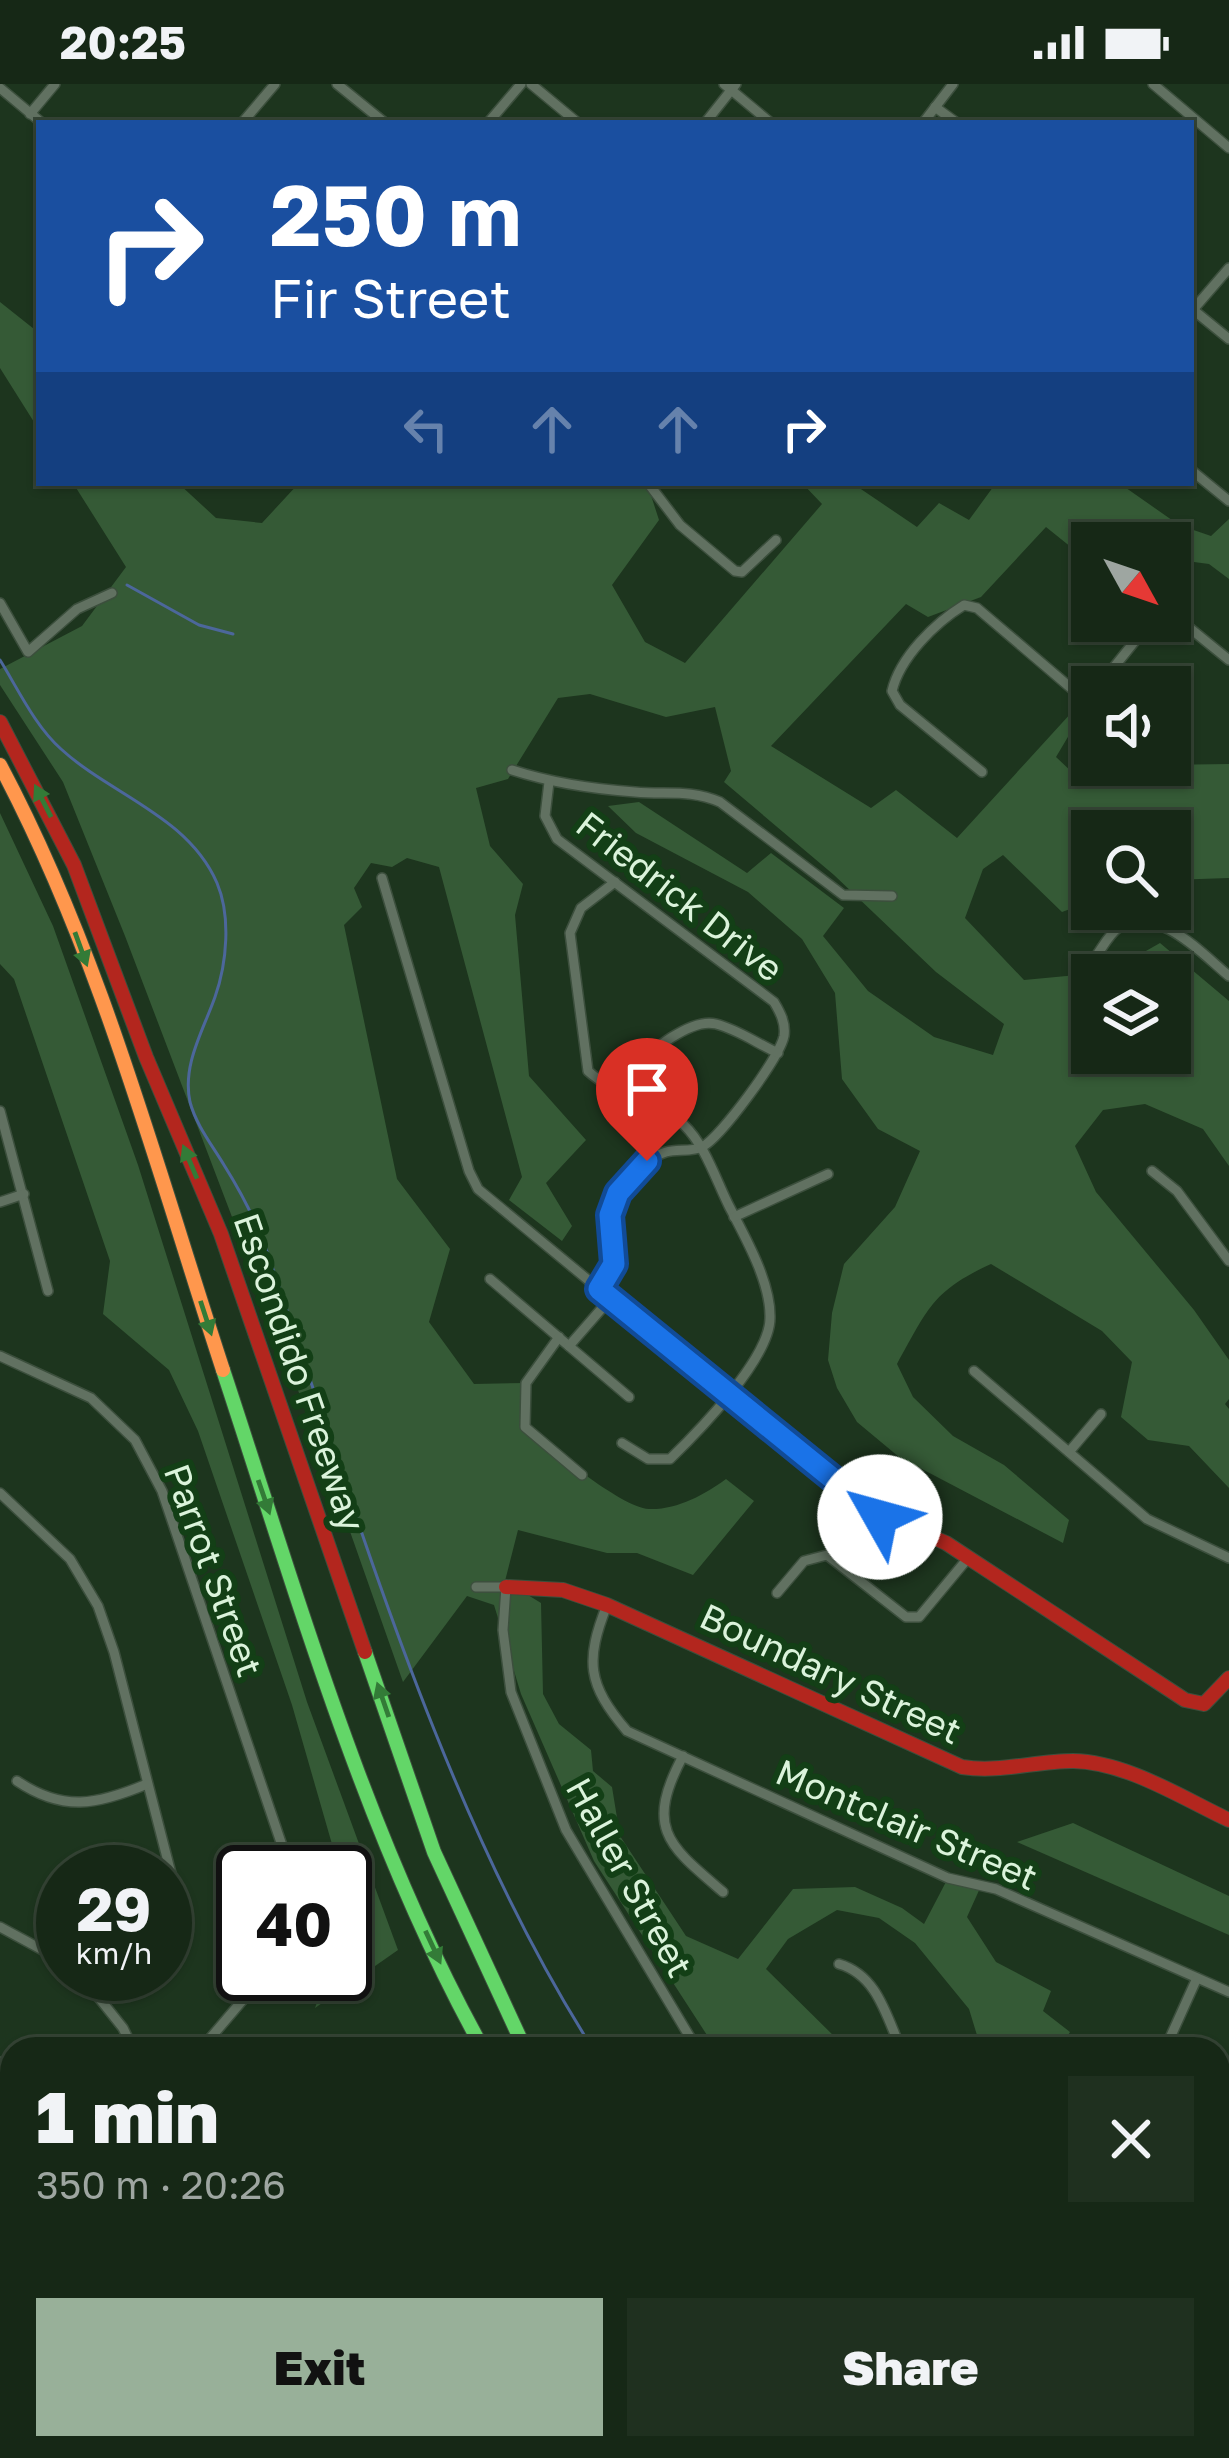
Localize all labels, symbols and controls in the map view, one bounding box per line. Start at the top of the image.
text: 20:25 [60,15,186,69]
text: 250 m [270,164,522,264]
icon: right [72,168,228,324]
text: Fir Street [270,265,511,330]
icon: left [393,396,459,462]
icon: ahead [519,396,585,462]
icon: ahead [645,396,711,462]
icon: right [771,396,837,462]
north arrow [1071,522,1191,642]
map controls [1071,522,1191,1074]
button: sound [1071,666,1191,786]
one-way arrow [33,784,53,819]
street label: Friedrick Drive [568,802,792,990]
button: search [1071,810,1191,930]
one-way arrow [73,931,91,967]
button: layers [1071,954,1191,1074]
pin [596,1038,698,1161]
icon: arrive [614,1056,680,1122]
one-way arrow [180,1144,200,1179]
street label: Escondido Freeway [225,1207,375,1537]
one-way arrow [198,1300,217,1337]
position arrow [817,1454,943,1580]
street label: Parrot Street [156,1458,272,1682]
one-way arrow [256,1479,274,1515]
street label: Boundary Street [694,1594,968,1752]
one-way arrow [372,1681,391,1718]
street label: Montclair Street [770,1750,1044,1898]
street label: Haller Street [558,1770,702,1984]
speed limit sign: 40 [216,1845,372,2001]
text: 29 [77,1872,151,1944]
one-way arrow [423,1930,443,1965]
text: km/h [76,1935,152,1971]
text: 1 min [36,2072,219,2159]
button: close [1068,2076,1194,2202]
text: 350 m · 20:26 [36,2161,286,2208]
button: Exit [36,2298,603,2436]
button: Share [627,2298,1194,2436]

